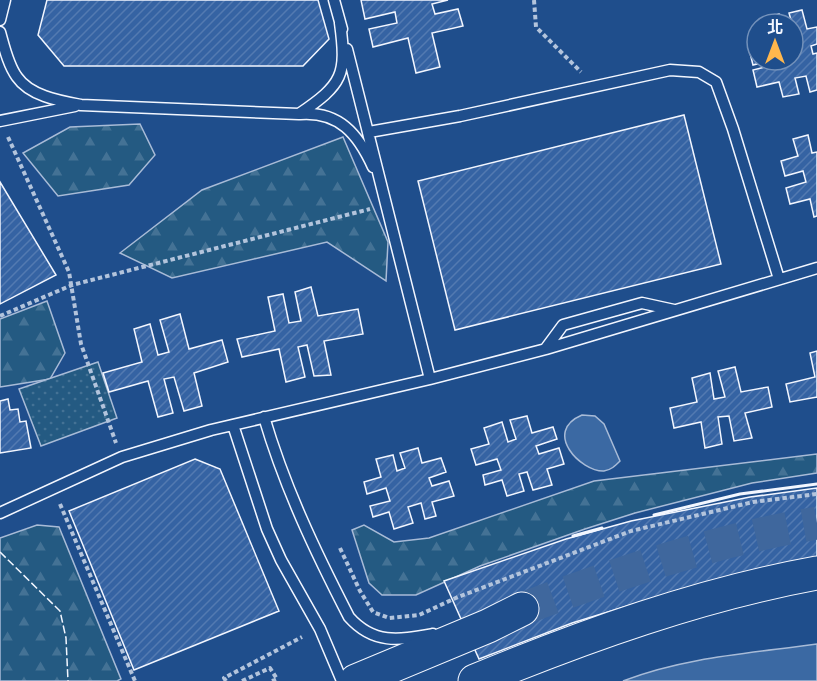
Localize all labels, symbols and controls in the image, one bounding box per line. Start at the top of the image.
north arrow [745,12,805,72]
text: 北 [767,17,783,38]

